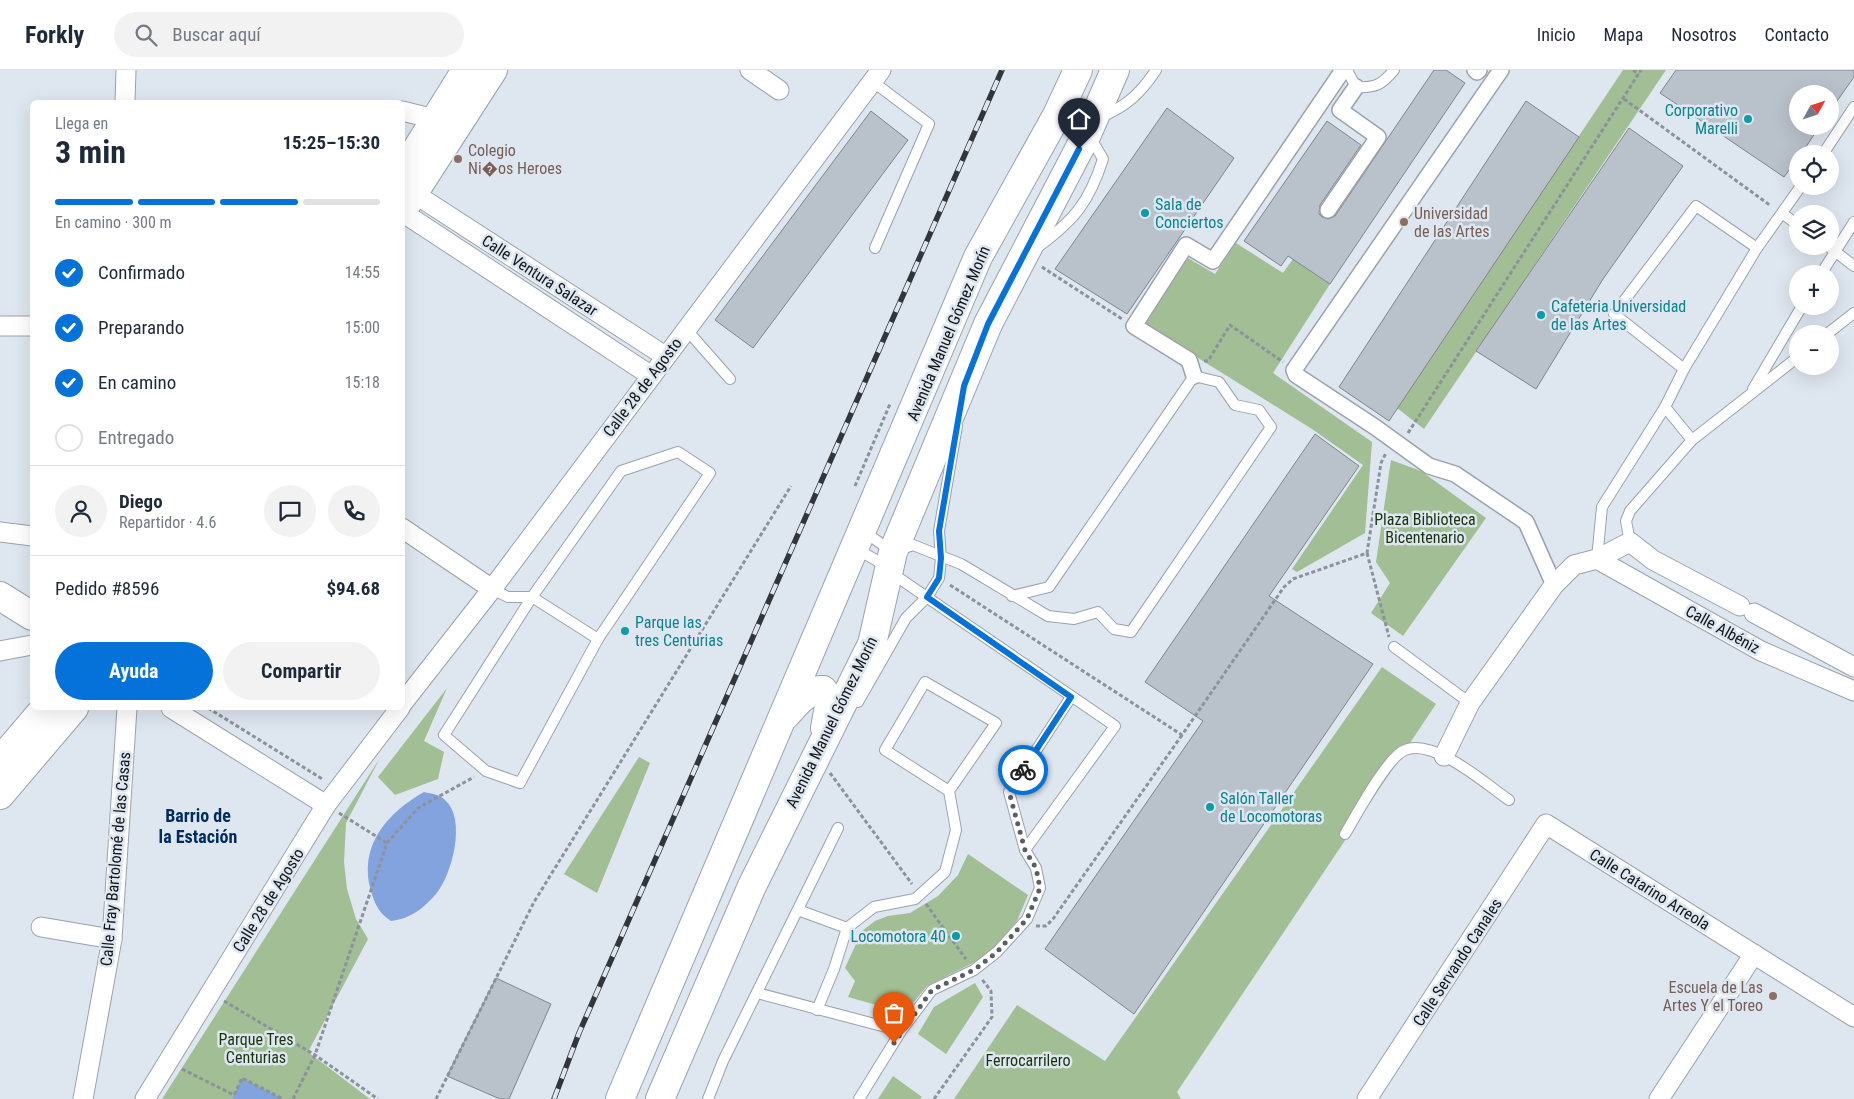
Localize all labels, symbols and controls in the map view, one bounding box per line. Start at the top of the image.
search box [114,12,464,57]
text: Forkly [25,21,84,49]
icon: search [132,21,160,49]
text: Buscar aquí [172,23,261,46]
text: Inicio [1537,24,1576,45]
text: Mapa [1604,24,1643,45]
text: Nosotros [1671,24,1737,45]
text: Contacto [1765,24,1829,45]
north arrow [1789,85,1839,135]
map controls [1789,85,1839,375]
pin [1058,98,1100,149]
place label: Corporativo Marelli [1665,101,1738,138]
icon: home [1065,105,1093,133]
marker: Corporativo Marelli [1742,113,1754,125]
text: Llega en [55,114,108,133]
text: 15:25–15:30 [282,131,380,154]
text: 3 min [55,133,126,171]
place label: Colegio Ni�os Heroes [468,141,562,179]
button: locate [1789,145,1839,195]
marker: Colegio Ni�os Heroes [452,153,464,165]
place label: Sala de Conciertos [1155,195,1224,232]
place label: Universidad de las Artes [1414,204,1489,241]
button: layers [1789,205,1839,255]
marker: Sala de Conciertos [1139,207,1151,219]
text: En camino · 300 m [55,213,172,232]
marker: Universidad de las Artes [1398,216,1410,228]
street label: Calle Ventura Salazar [478,231,601,320]
street label: Avenida Manuel Gómez Morín [903,243,994,423]
icon: check [55,259,83,287]
text: Confirmado [98,261,185,284]
text: 14:55 [345,263,380,282]
button: + [1789,265,1839,315]
place label: Cafeteria Universidad de las Artes [1551,297,1686,334]
marker: Cafeteria Universidad de las Artes [1535,309,1547,321]
icon: check [55,314,83,342]
text: Preparando [98,316,184,339]
text: 15:00 [345,318,380,337]
button: − [1789,325,1839,375]
street label: Calle 28 de Agosto [599,334,686,440]
icon: check [55,369,83,397]
text: En camino [98,371,176,394]
text: 15:18 [345,373,380,392]
text: Entregado [98,426,174,449]
button: person [55,485,107,537]
button: chat [264,485,316,537]
button: phone [328,485,380,537]
text: Diego [119,490,163,513]
park label: Plaza Biblioteca Bicentenario [1374,510,1476,547]
text: Repartidor · 4.6 [119,513,216,532]
text: Pedido #8596 [55,577,159,600]
text: $94.68 [326,577,380,600]
street label: Calle Albéniz [1682,601,1763,658]
place label: Parque las tres Centurias [635,613,723,650]
marker: Parque las tres Centurias [619,625,631,637]
street label: Avenida Manuel Gómez Morín [782,634,881,811]
button: Ayuda [55,642,213,700]
button: Compartir [223,642,380,700]
courier [998,745,1048,795]
street label: Calle Fray Bartolomé de las Casas [97,751,134,967]
icon: bike [1009,756,1037,784]
place label: Salón Taller de Locomotoras [1220,789,1322,826]
marker: Salón Taller de Locomotoras [1204,801,1216,813]
district label: Barrio de la Estación [159,805,237,847]
street label: Calle 28 de Agosto [229,845,308,956]
street label: Calle Catarino Arreola [1586,845,1713,934]
street label: Calle Servando Canales [1409,895,1506,1030]
place label: Locomotora 40 [851,927,946,946]
marker: Locomotora 40 [950,930,962,942]
place label: Escuela de Las Artes Y el Toreo [1663,978,1763,1015]
marker: Escuela de Las Artes Y el Toreo [1767,990,1779,1002]
pin [873,992,915,1043]
icon: bag [880,999,908,1027]
park label: Parque Tres Centurias [218,1030,294,1067]
park label: Ferrocarrilero [985,1051,1071,1070]

